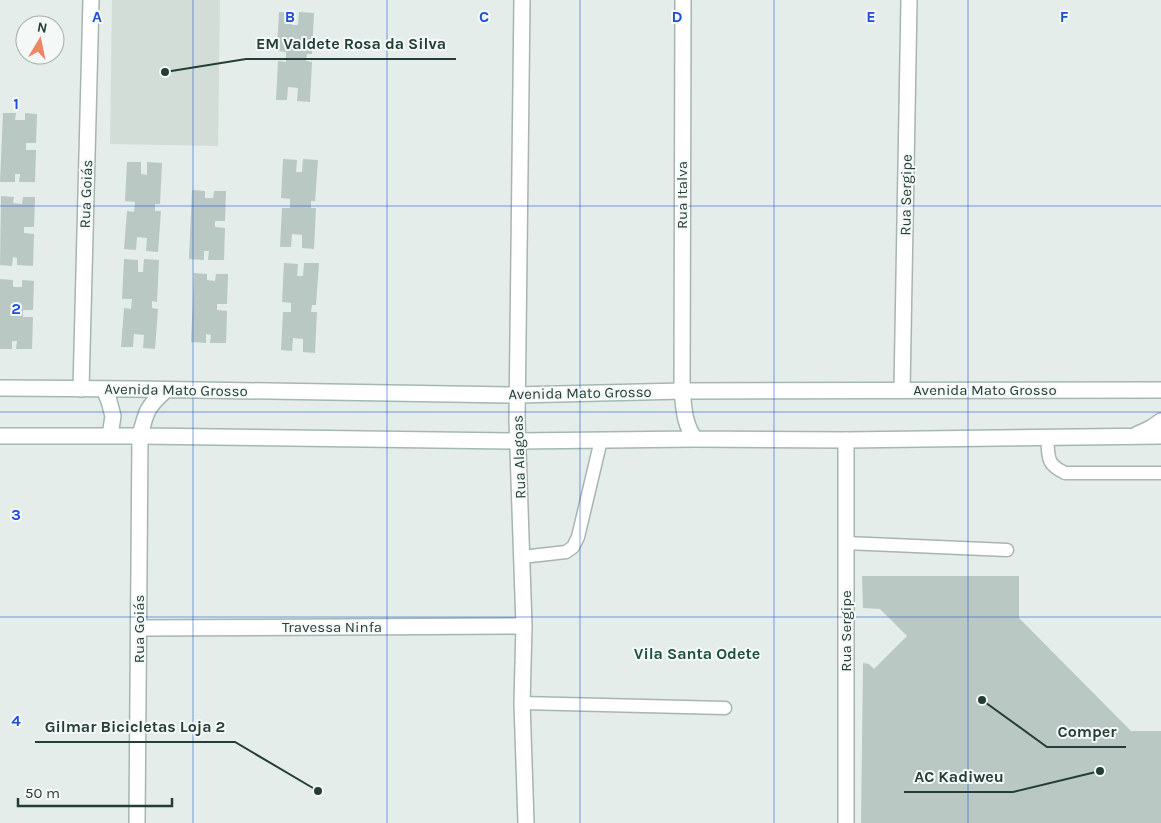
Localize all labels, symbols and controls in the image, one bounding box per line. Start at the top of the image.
text: A [92,7,102,26]
text: B [285,7,295,26]
text: C [479,7,489,26]
text: D [672,7,683,26]
text: E [866,7,876,26]
text: F [1060,7,1069,26]
north arrow [15,15,65,65]
text: N [36,18,49,37]
callout: EM Valdete Rosa da Silva [246,28,456,59]
text: EM Valdete Rosa da Silva [256,34,446,53]
text: 1 [13,94,19,113]
street label: Rua Sergipe [896,154,916,236]
street label: Rua Goiás [76,159,96,229]
street label: Rua Italva [673,161,691,229]
text: 2 [11,299,21,318]
street label: Avenida Mato Grosso [104,380,248,400]
street label: Avenida Mato Grosso [913,381,1057,399]
street label: Avenida Mato Grosso [508,383,652,403]
street label: Rua Alagoas [509,415,529,499]
text: 3 [11,505,21,524]
street label: Rua Sergipe [837,590,855,672]
street label: Rua Goiás [130,595,148,663]
street label: Travessa Ninfa [282,618,382,636]
district label: Vila Santa Odete [634,644,760,663]
text: 4 [11,711,21,730]
callout: Gilmar Bicicletas Loja 2 [35,711,235,742]
callout: Comper [1047,716,1126,747]
text: Gilmar Bicicletas Loja 2 [45,717,225,736]
text: Comper [1058,722,1117,741]
callout: AC Kadiweu [904,761,1013,792]
text: AC Kadiweu [914,767,1004,786]
scale bar [18,776,171,808]
text: 50 m [25,784,60,802]

